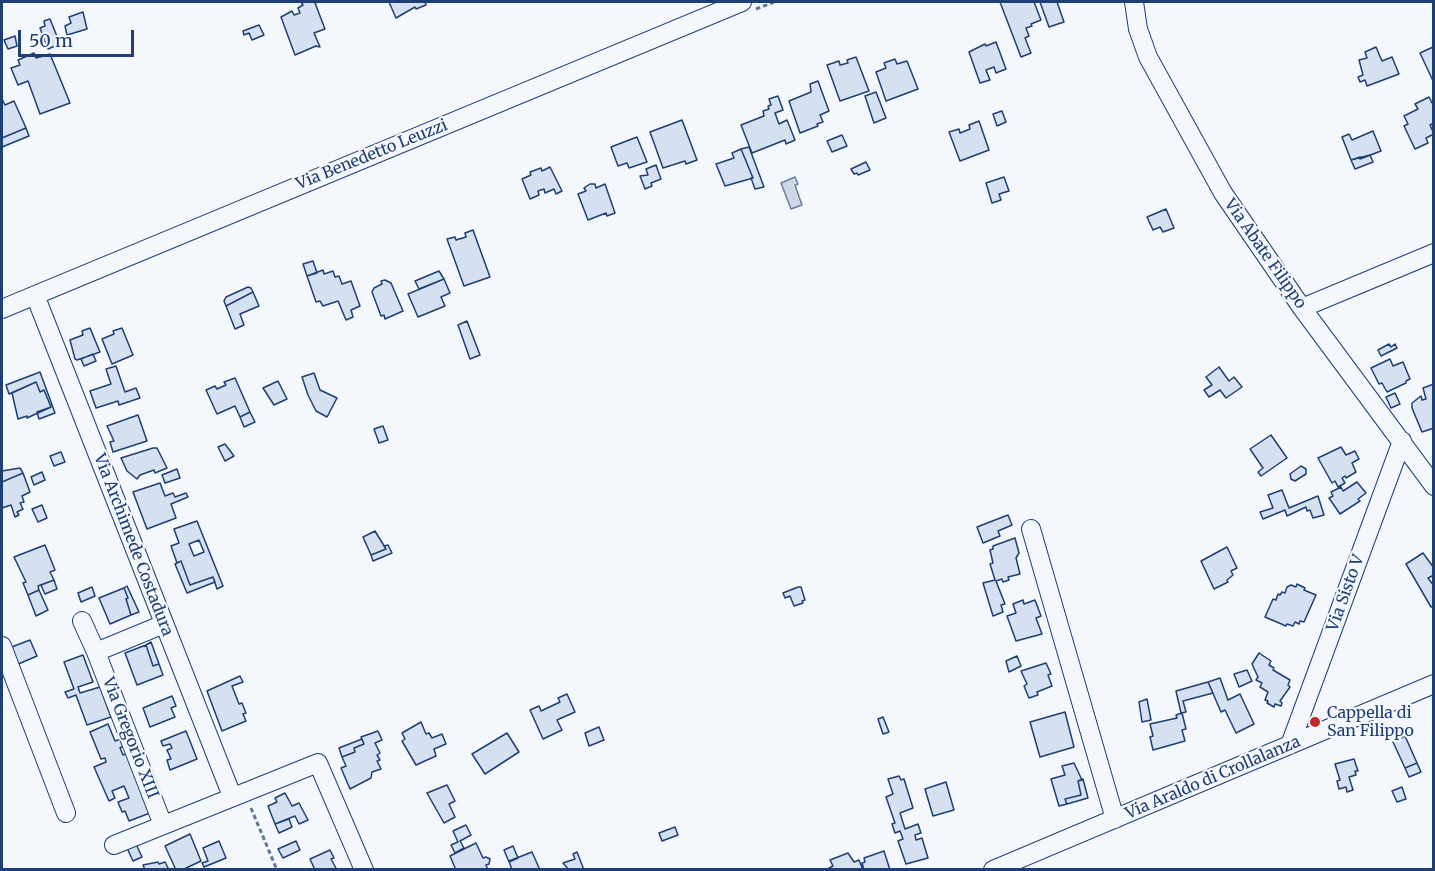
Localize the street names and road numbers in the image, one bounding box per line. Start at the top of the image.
street label: Via Benedetto Leuzzi [294,116,450,194]
street label: Via Abate Filippo [1220,195,1310,313]
street label: Via Archimede Costadura [89,451,177,639]
street label: Via Sisto V [1323,552,1369,634]
street label: Via Gregorio XIII [98,675,162,801]
street label: Via Araldo di Crollalanza [1123,732,1303,824]

